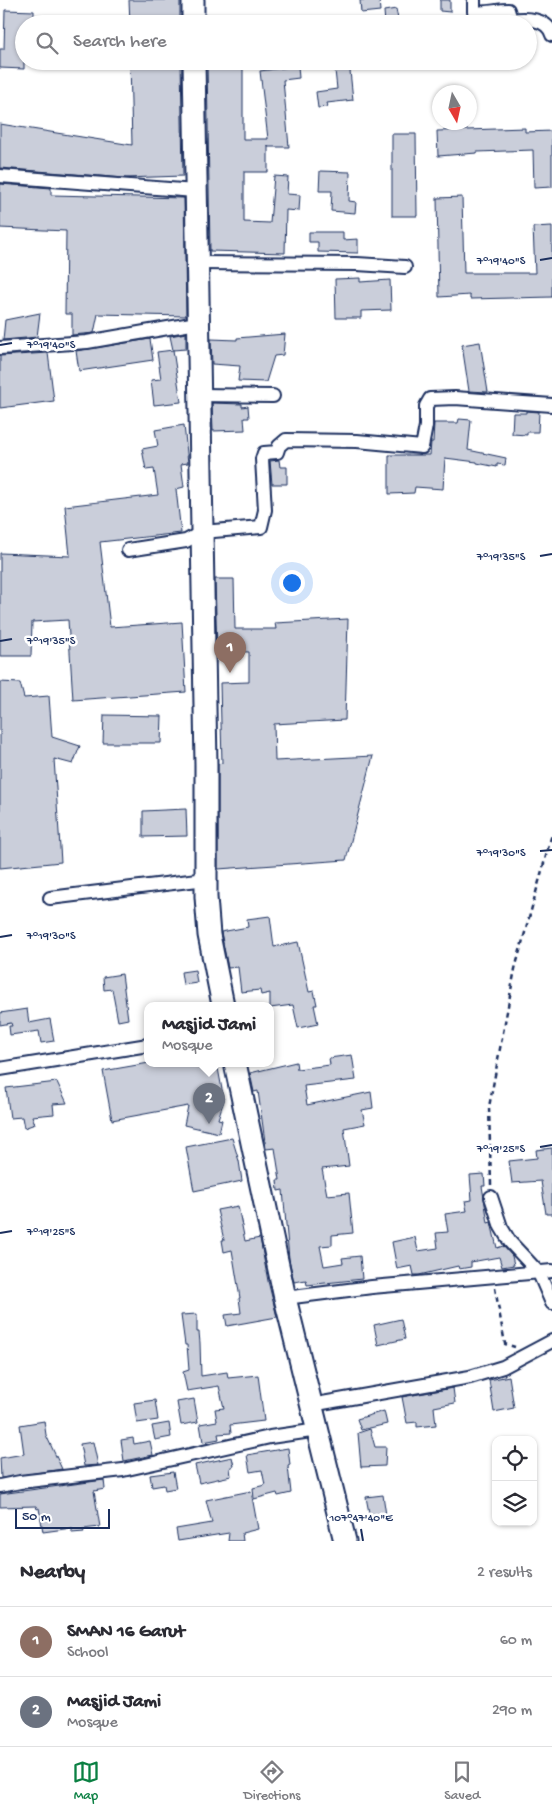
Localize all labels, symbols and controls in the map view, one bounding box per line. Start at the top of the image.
search box [15,15,537,70]
icon: search [33,29,61,57]
text: Search here [73,31,167,54]
north arrow [432,85,477,130]
text: 7°19'40"S [476,255,526,269]
text: 7°19'40"S [26,339,76,353]
text: 7°19'35"S [476,551,526,565]
your location [279,570,305,596]
pin: 1 [214,632,246,673]
text: 7°19'35"S [26,635,76,649]
text: 7°19'30"S [475,847,526,861]
text: 7°19'30"S [25,930,76,944]
popup [144,1002,274,1067]
text: Masjid Jami [162,1014,256,1037]
text: Mosque [162,1037,213,1056]
pin: 2 [193,1083,225,1124]
text: 7°19'25"S [476,1143,526,1157]
text: 7°19'25"S [26,1226,76,1240]
map controls [492,1436,537,1526]
button: locate [492,1436,537,1481]
button: layers [492,1481,537,1526]
scale bar [15,1506,110,1529]
text: 50 m [22,1509,51,1526]
text: 107°47'40"E [328,1512,393,1526]
text: Nearby [20,1561,85,1586]
text: 2 results [477,1564,532,1583]
text: SMAN 16 Garut [67,1621,185,1644]
text: 1 [33,1632,39,1651]
text: 60 m [500,1632,532,1651]
text: School [67,1644,109,1663]
text: Masjid Jami [67,1691,161,1714]
text: 2 [32,1702,40,1721]
text: 290 m [492,1702,532,1721]
text: Mosque [67,1714,118,1733]
tab: Map [72,1758,100,1805]
tab: Directions [244,1758,301,1805]
tab: Saved [444,1758,480,1805]

